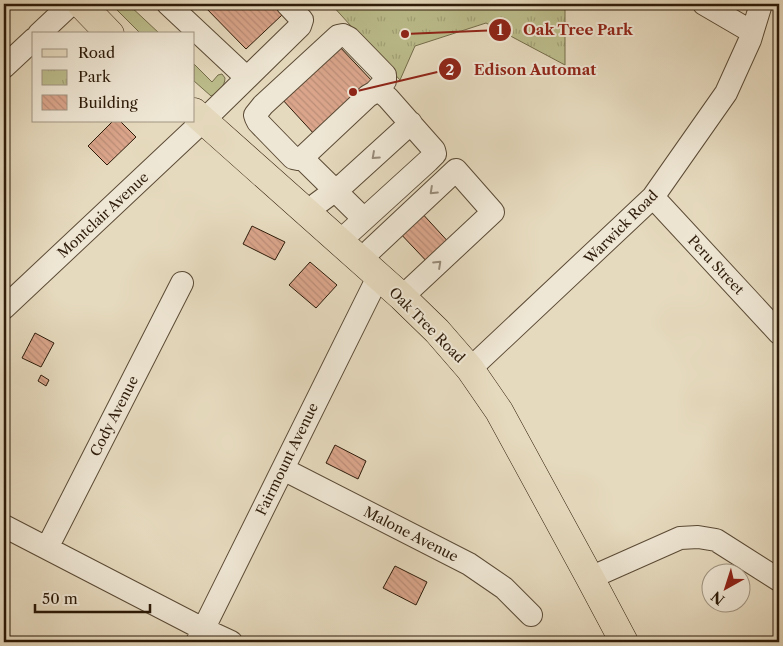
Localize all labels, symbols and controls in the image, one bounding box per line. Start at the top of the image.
callout: Oak Tree Park [487,15,643,45]
text: 1 [497,20,504,39]
text: Oak Tree Park [523,20,634,39]
legend [32,32,195,122]
text: Road [78,43,115,62]
callout: Edison Automat [438,54,606,84]
text: 2 [446,60,455,79]
text: Edison Automat [474,60,596,79]
text: Park [78,67,112,86]
text: Building [78,93,138,112]
one-way arrow [372,150,381,159]
street label: Montclair Avenue [54,168,152,262]
one-way arrow [430,185,439,194]
street label: Warwick Road [580,186,662,268]
street label: Peru Street [684,232,748,298]
one-way arrow [432,261,441,270]
street label: Oak Tree Road [385,283,469,367]
street label: Cody Avenue [86,373,142,459]
street label: Fairmount Avenue [252,400,322,518]
street label: Malone Avenue [361,502,461,566]
north arrow [700,564,750,614]
scale bar [35,581,150,613]
text: N [707,587,728,609]
text: 50 m [42,589,78,608]

